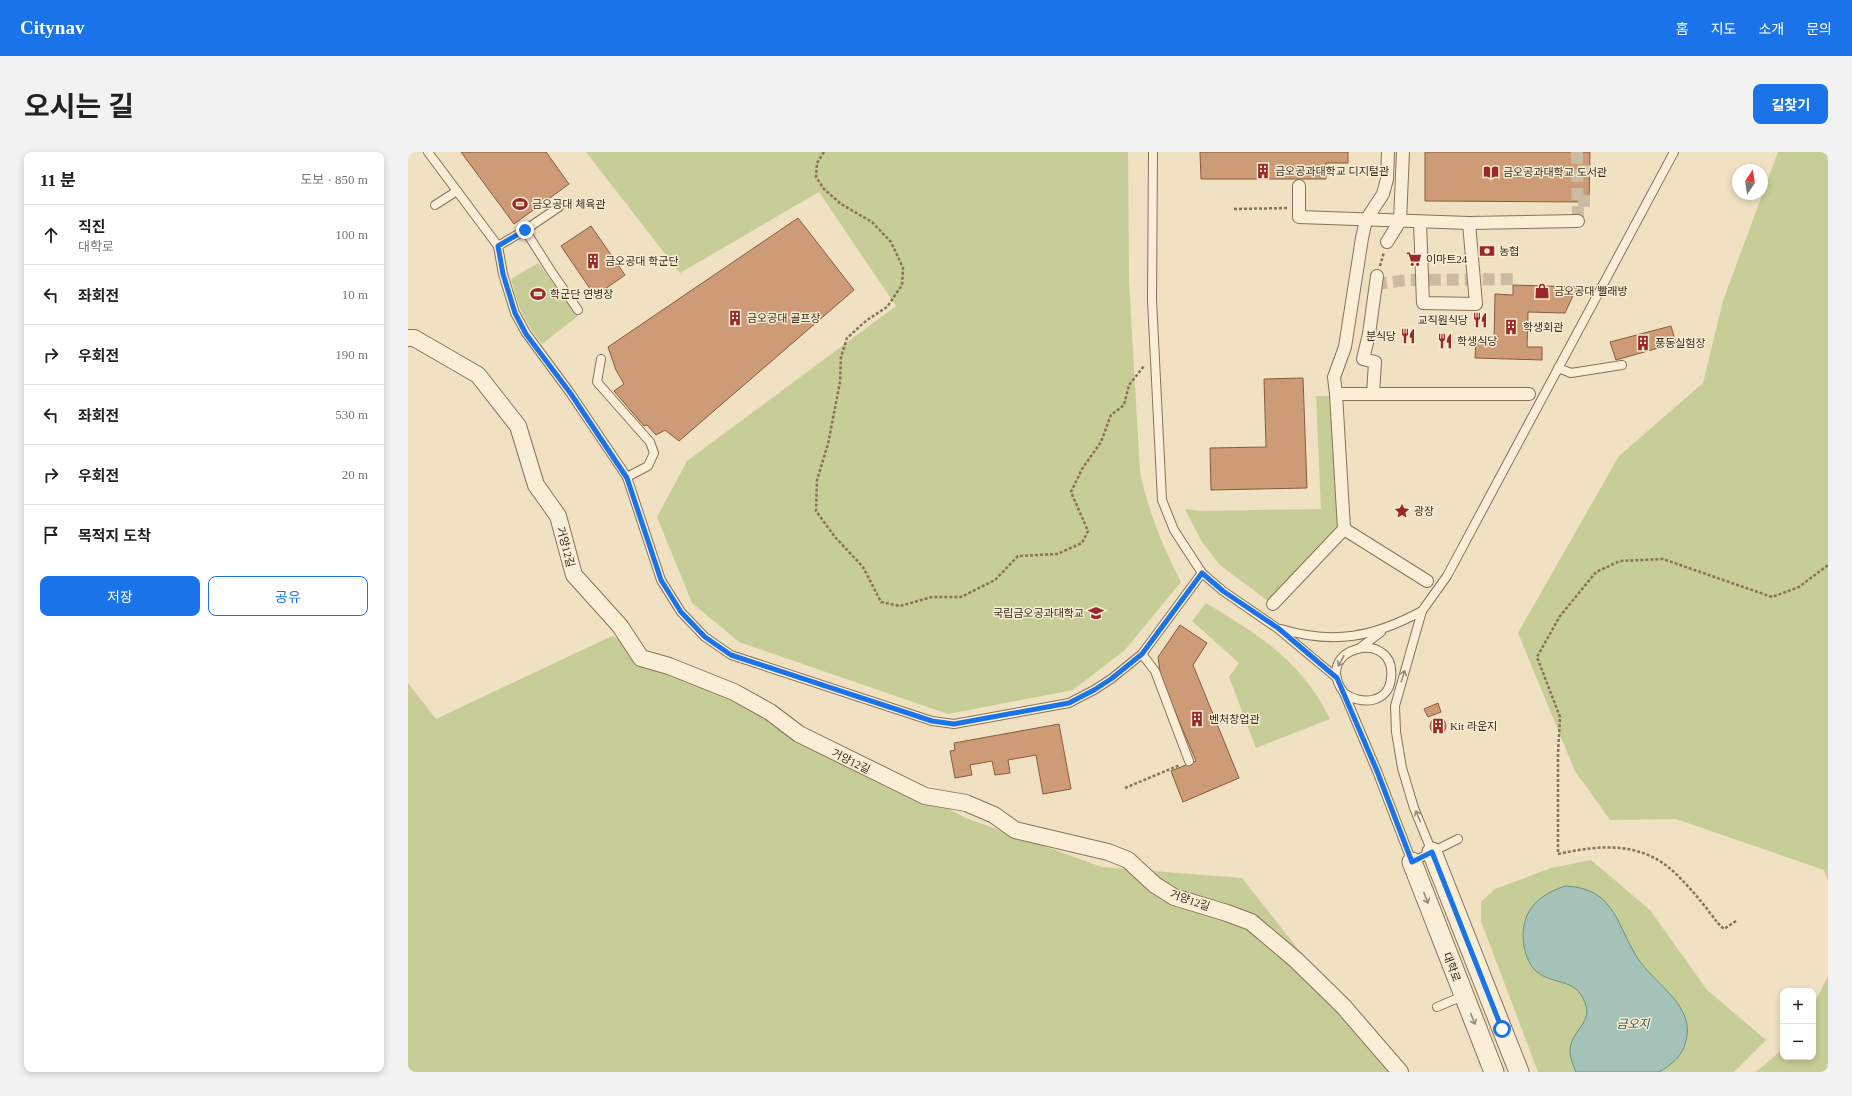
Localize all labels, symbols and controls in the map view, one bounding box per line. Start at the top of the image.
text: Citynav [20,17,84,38]
text: 홈 [1676,22,1689,37]
text: 지도 [1711,22,1736,37]
text: 소개 [1758,22,1784,37]
text: 문의 [1806,22,1832,37]
button: 길찾기 [1753,84,1828,124]
text: 오시는 길 [24,91,134,122]
building icon: 금오공과대학교 디지털관 [1254,162,1272,180]
library icon: 금오공과대학교 도서관 [1482,163,1500,181]
north arrow [1732,164,1768,200]
place label: 금오공과대학교 디지털관 [1275,165,1389,177]
place label: 금오공과대학교 도서관 [1503,166,1607,178]
text: 11 분 [40,171,76,190]
text: 도보 · 850 m [300,172,368,187]
sports icon: 금오공대 체육관 [511,195,529,213]
place label: 금오공대 체육관 [532,198,606,210]
text: 직진 [78,219,106,235]
route end [516,221,534,239]
icon: ahead [40,224,62,246]
text: 100 m [335,227,368,242]
text: 대학로 [78,239,114,254]
bank icon: 농협 [1478,242,1496,260]
place label: 농협 [1499,245,1519,257]
supermarket icon: 이마트24 [1405,250,1423,268]
building icon: 금오공대 학군단 [584,252,602,270]
place label: 이마트24 [1426,253,1468,265]
place label: 금오공대 학군단 [605,255,679,267]
shop icon: 금오공대 빨래방 [1533,282,1551,300]
icon: left [40,284,62,306]
sports icon: 학군단 연병장 [529,285,547,303]
place label: 금오공대 빨래방 [1554,285,1628,297]
text: 10 m [342,287,368,302]
text: 좌회전 [78,288,119,304]
place label: 학군단 연병장 [550,288,613,300]
building icon: 금오공대 골프장 [726,309,744,327]
restaurant icon: 교직원식당 [1471,311,1489,329]
place label: 금오공대 골프장 [747,312,821,324]
place label: 교직원식당 [1417,314,1468,326]
building icon: 학생회관 [1502,318,1520,336]
place label: 학생회관 [1523,321,1563,333]
restaurant icon: 분식당 [1399,327,1417,345]
place label: 분식당 [1366,330,1396,342]
restaurant icon: 학생식당 [1436,332,1454,350]
building icon: 풍동실험장 [1634,334,1652,352]
place label: 학생식당 [1457,335,1497,347]
place label: 풍동실험장 [1655,337,1706,349]
icon: right [40,344,62,366]
text: 190 m [335,347,368,362]
text: 우회전 [78,348,119,364]
icon: left [40,404,62,426]
text: 530 m [335,407,368,422]
text: 좌회전 [78,408,119,424]
icon: right [40,464,62,486]
text: 20 m [342,467,368,482]
text: 우회전 [78,468,119,484]
place icon: 광장 [1393,502,1411,520]
place label: 광장 [1414,505,1434,517]
icon: arrive [40,524,62,546]
street label: 거양12길 [555,525,577,569]
text: 목적지 도착 [78,528,151,544]
button: 저장 [40,576,200,616]
button: 공유 [208,576,368,616]
school or university icon: 국립금오공과대학교 [1087,604,1105,622]
place label: 국립금오공과대학교 [993,607,1084,619]
one-way arrow [1337,655,1345,667]
one-way arrow [1400,670,1407,683]
building icon: 벤처창업관 [1188,710,1206,728]
place label: 벤처창업관 [1209,713,1260,725]
building icon: Kit 라운지 [1429,717,1447,735]
place label: Kit 라운지 [1450,720,1497,732]
street label: 거양12길 [830,747,872,775]
one-way arrow [1414,811,1421,823]
street label: 거양12길 [1168,888,1212,912]
one-way arrow [1422,892,1430,904]
street label: 대학로 [1441,951,1463,983]
map controls [1780,988,1816,1060]
button: + [1780,988,1816,1024]
one-way arrow [1469,1013,1477,1025]
water label: 금오지 [1616,1017,1651,1031]
route start [1493,1020,1511,1038]
button: − [1780,1024,1816,1060]

